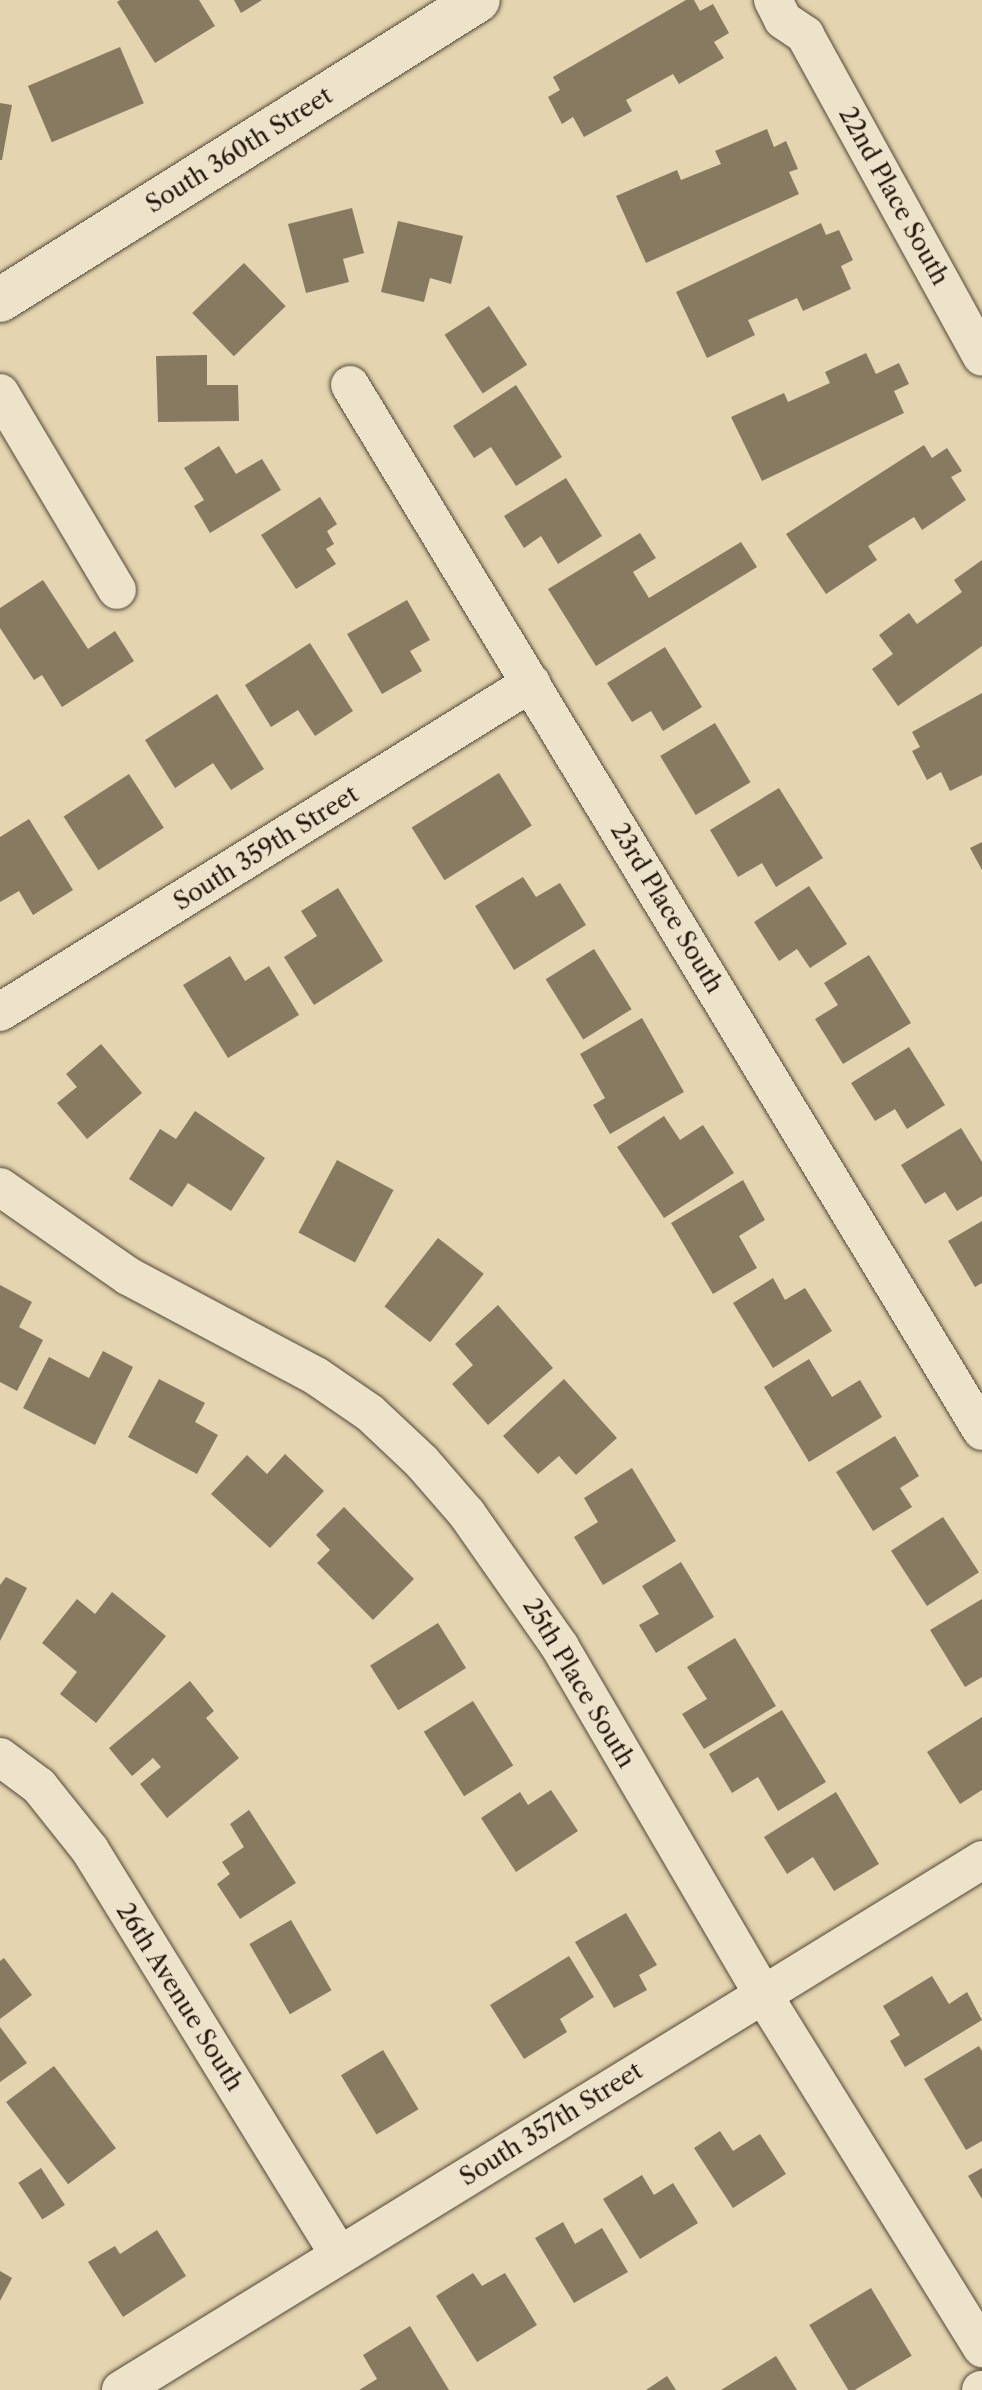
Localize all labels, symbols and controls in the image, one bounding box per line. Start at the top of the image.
street label: South 360th Street [141,81,337,219]
street label: 22nd Place South [833,102,955,290]
street label: South 359th Street [168,780,364,916]
street label: 23rd Place South [605,818,729,998]
street label: 25th Place South [517,1593,641,1773]
street label: 26th Avenue South [110,1897,250,2097]
street label: South 357th Street [454,2056,648,2192]

